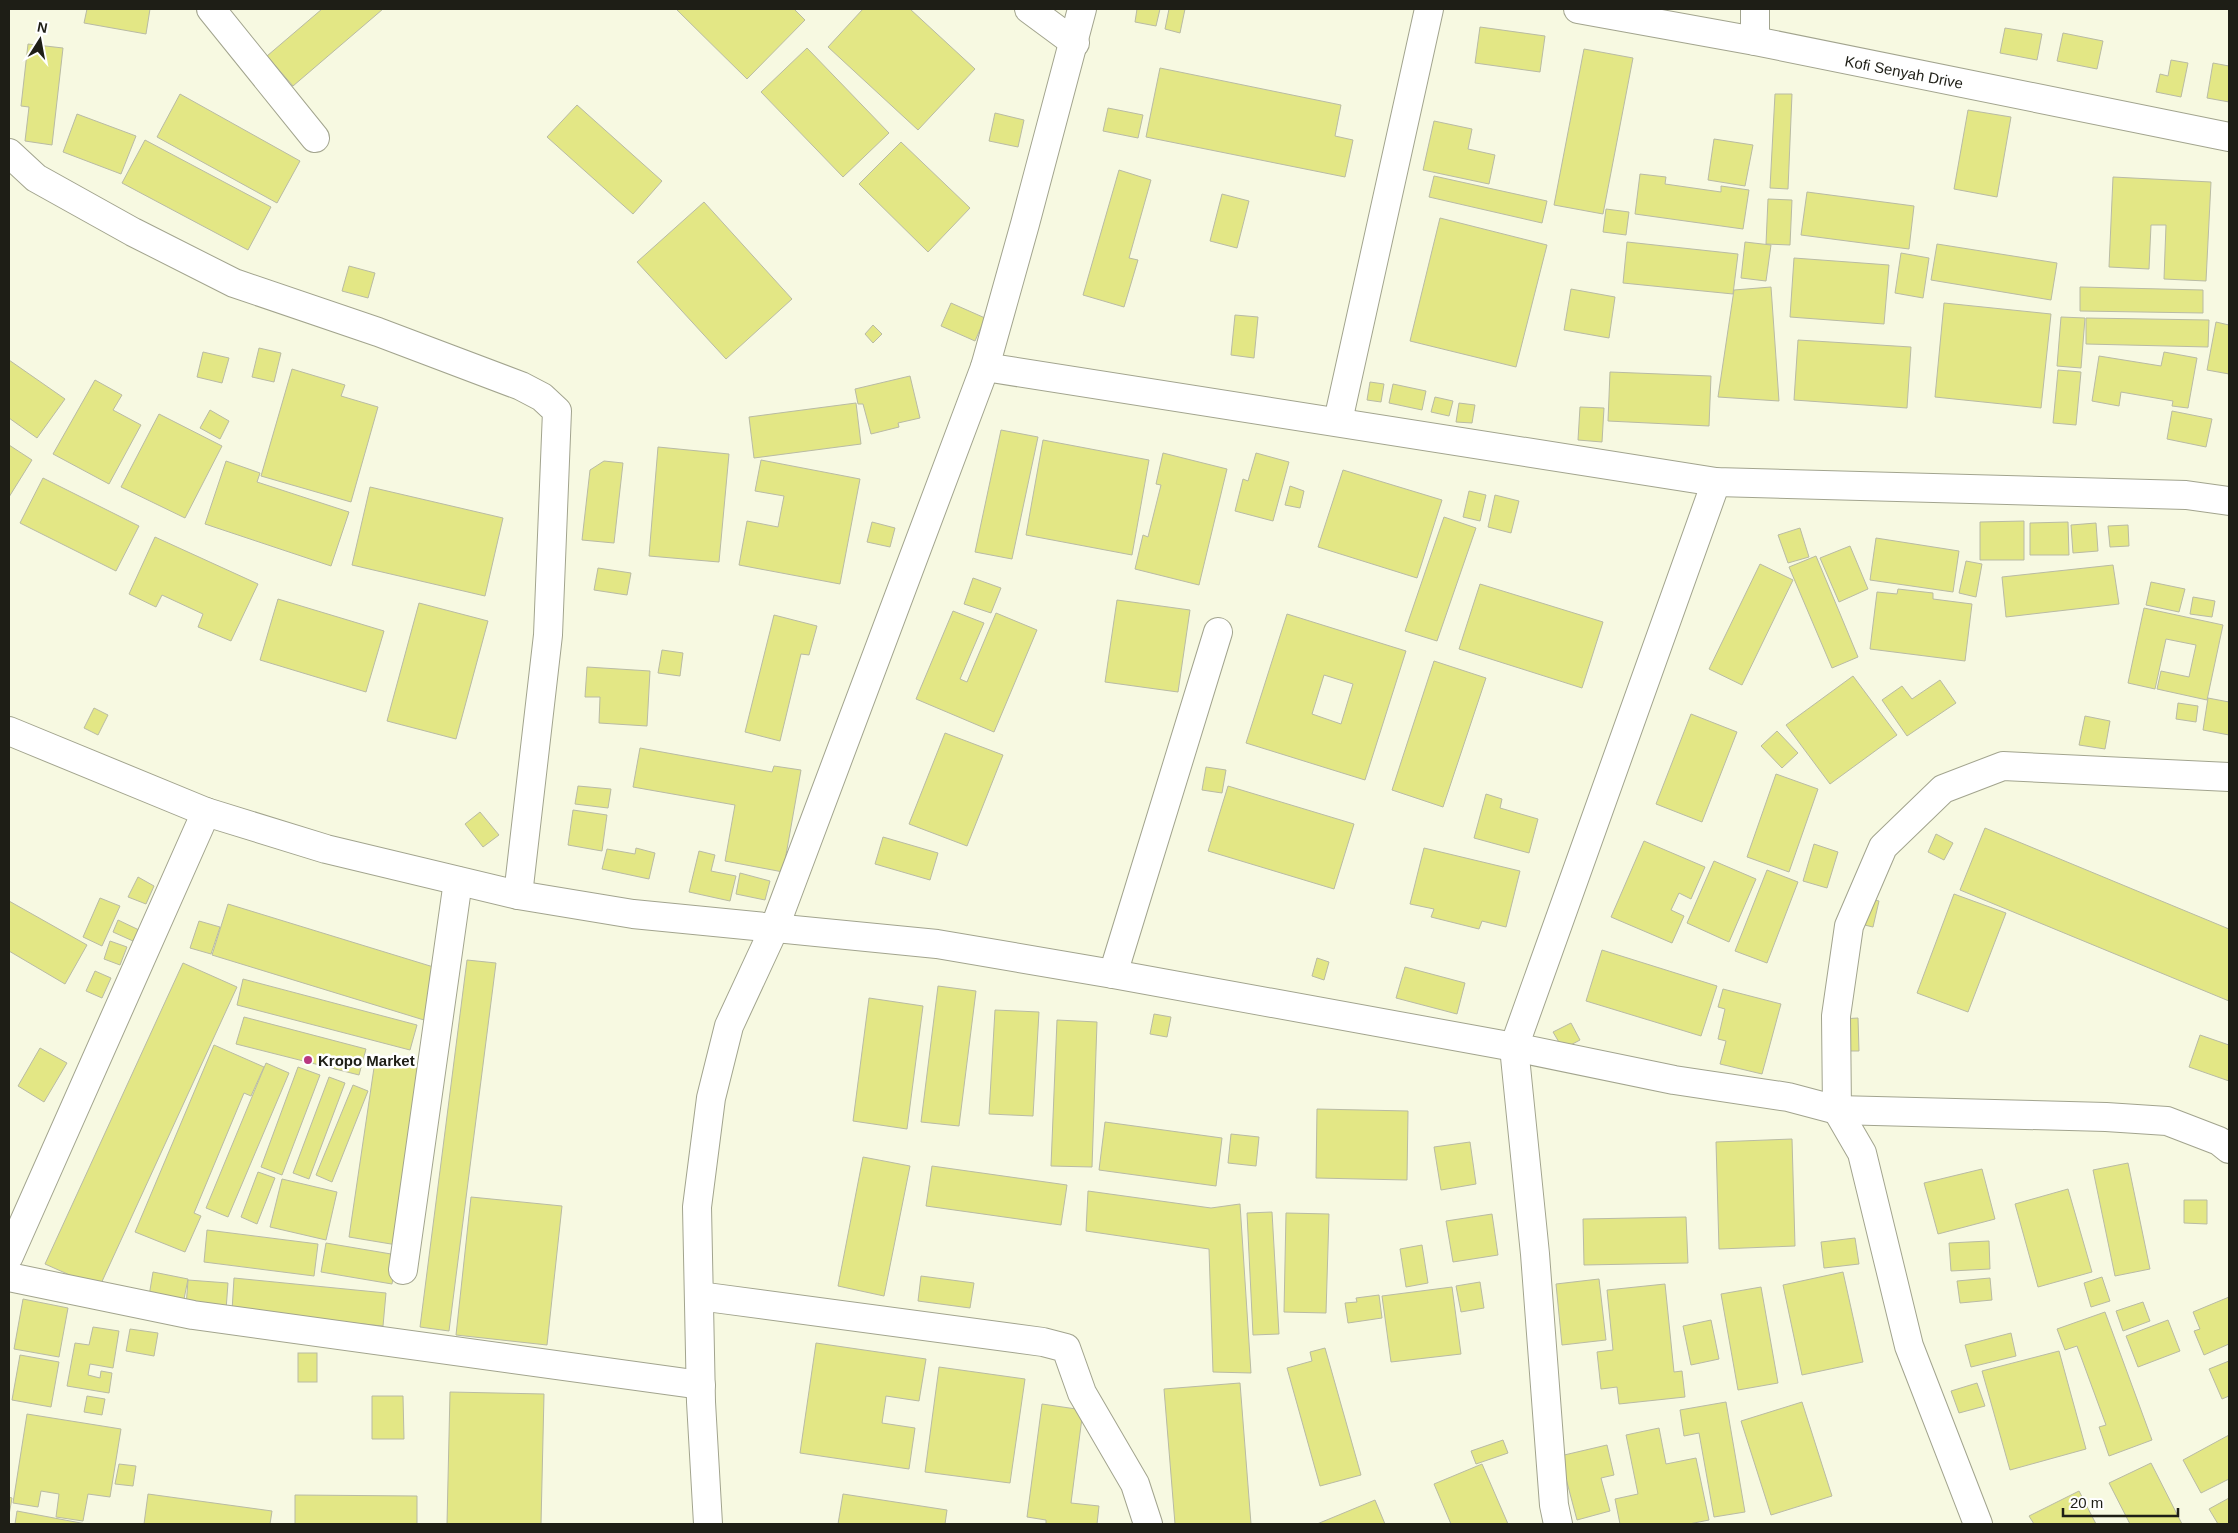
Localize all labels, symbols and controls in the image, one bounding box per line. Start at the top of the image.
north arrow [15,15,65,65]
text: N [36,18,49,36]
street label: Kofi Senyah Drive [1843,52,1965,92]
place label: Kropo Market [318,1052,415,1069]
marker: Kropo Market [302,1054,314,1066]
scale bar [2063,1486,2178,1518]
text: 20 m [2070,1494,2103,1511]

